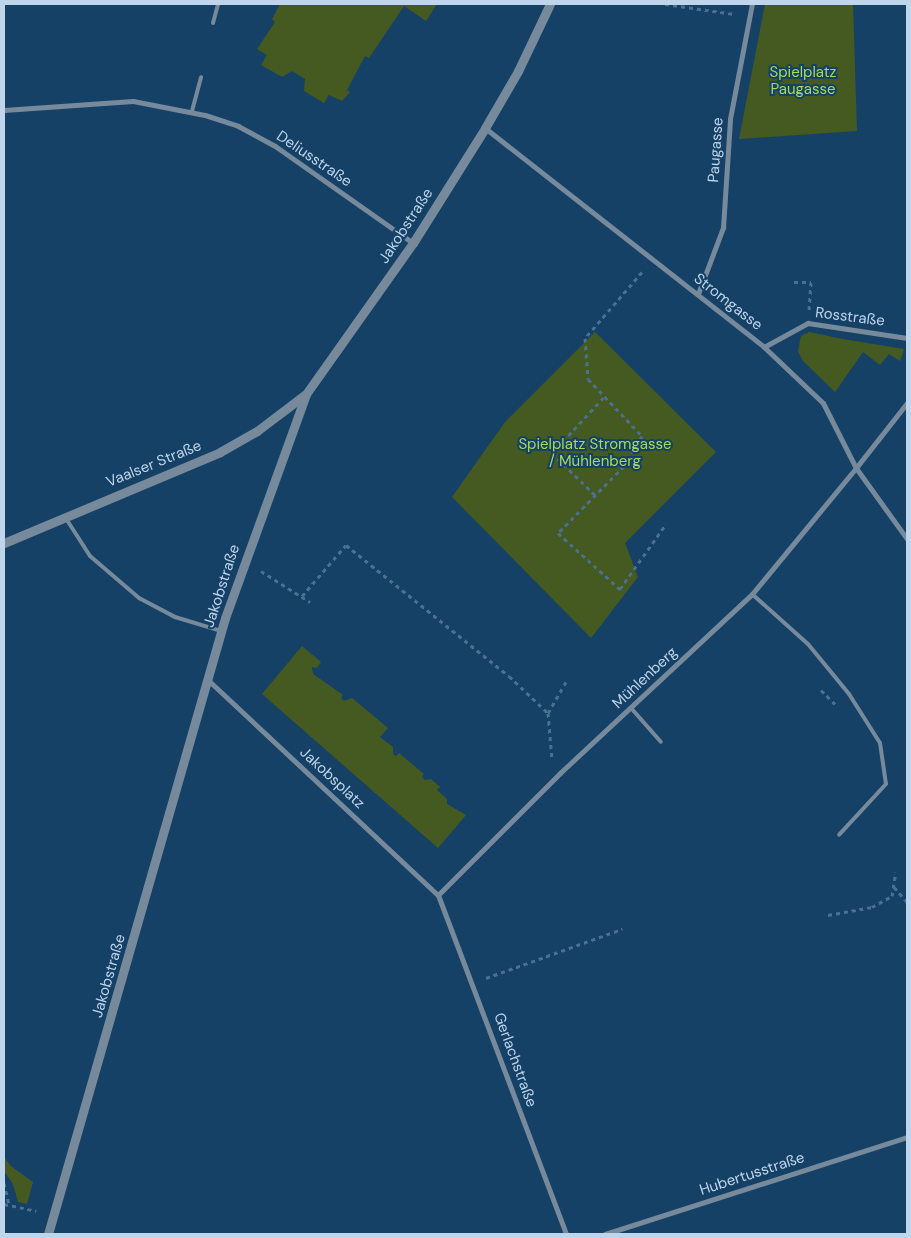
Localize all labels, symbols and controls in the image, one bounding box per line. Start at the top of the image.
park label: Spielplatz Paugasse [770,63,836,98]
street label: Paugasse [705,117,727,183]
street label: Deliusstraße [273,127,355,191]
street label: Jakobstraße [375,185,437,267]
street label: Stromgasse [690,270,766,334]
street label: Rosstraße [814,304,886,330]
park label: Spielplatz Stromgasse / Mühlenberg [518,435,672,470]
street label: Vaalser Straße [104,437,204,491]
street label: Jakobstraße [200,542,244,630]
street label: Mühlenberg [609,643,681,713]
street label: Jakobsplatz [296,743,368,813]
street label: Jakobstraße [88,932,130,1020]
street label: Gerlachstraße [490,1010,540,1110]
street label: Hubertusstraße [697,1149,807,1199]

